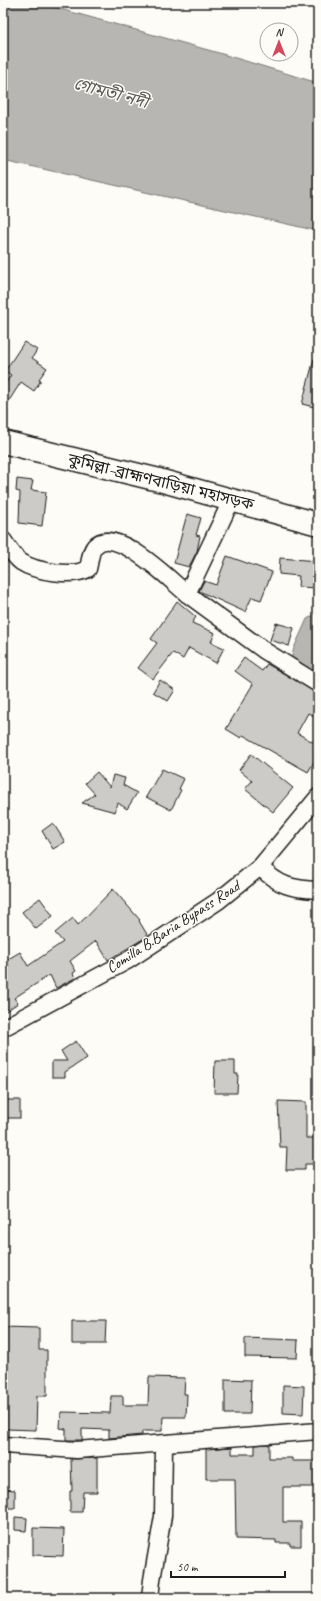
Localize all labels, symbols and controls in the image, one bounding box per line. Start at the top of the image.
north arrow [259,22,299,62]
text: N [276,25,285,39]
water label: গোমতী নদী [71,73,154,114]
street label: কুমিল্লা–ব্রাহ্মণবাড়িয়া মহাসড়ক [65,449,257,515]
street label: Comilla B.Baria Bypass Road [102,875,246,978]
scale bar [171,1553,285,1579]
text: 50 m [177,1559,199,1575]

